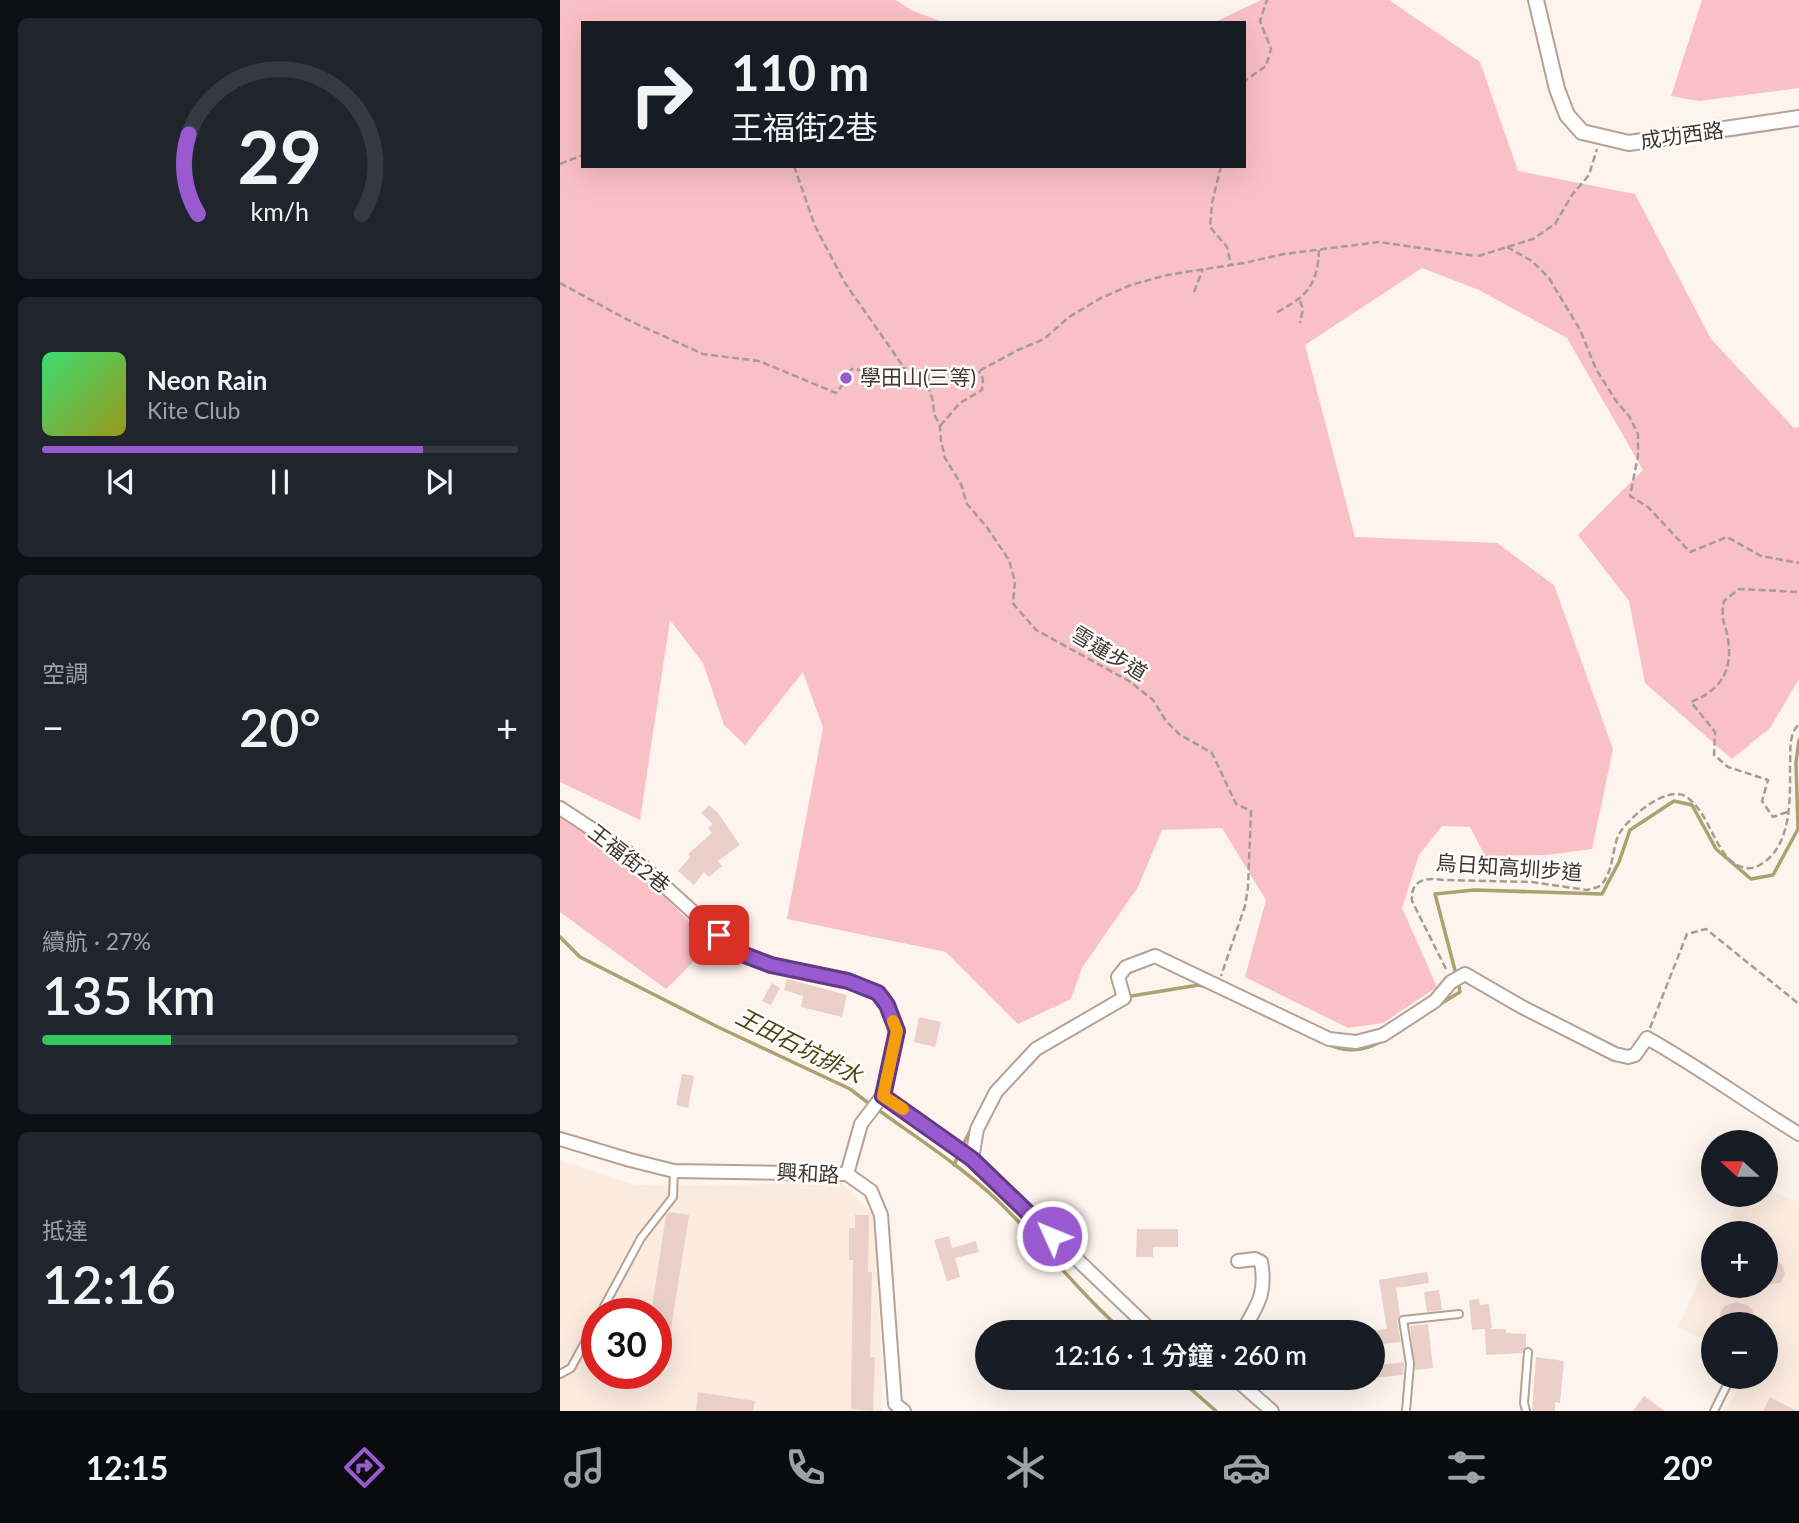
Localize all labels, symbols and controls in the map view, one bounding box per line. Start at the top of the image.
text: 110 m [731,43,869,101]
icon: right [616,49,707,140]
text: 王福街2巷 [731,107,878,146]
text: 29 [238,113,322,201]
street label: 成功西路 [1638,116,1725,153]
text: km/h [251,196,309,226]
text: Neon Rain [147,364,267,396]
place label: 學田山(三等) [860,364,976,389]
marker: 學田山(三等) [838,370,854,386]
text: Kite Club [147,396,240,424]
icon: previous [102,463,140,501]
icon: pause [261,463,299,501]
icon: next [420,463,458,501]
street label: 雪蓮步道 [1067,620,1152,685]
text: 空調 [42,659,88,687]
text: 20° [239,696,321,758]
text: − [42,704,64,750]
text: + [496,704,518,750]
street label: 王福街2巷 [584,818,676,897]
street label: 烏日知高圳步道 [1435,849,1583,884]
pin [689,905,749,965]
icon: arrive [700,916,738,954]
text: 續航 · 27% [42,927,151,955]
text: 135 km [42,964,216,1026]
water label: 王田石坑排水 [732,1001,868,1089]
north arrow [1701,1130,1778,1208]
map controls [1701,1130,1778,1389]
street label: 興和路 [776,1158,840,1187]
position arrow [1015,1199,1089,1273]
text: 抵達 [42,1216,88,1244]
button: + [1701,1221,1778,1298]
text: 12:16 [42,1253,176,1315]
speed limit sign: 30 [581,1298,672,1389]
button: − [1701,1312,1778,1389]
text: 12:16 · 1 分鐘 · 260 m [1053,1339,1307,1371]
icon: directions [340,1443,389,1492]
icon: music [560,1443,609,1492]
icon: phone [781,1443,830,1492]
icon: climate [1001,1443,1050,1492]
icon: car [1222,1443,1271,1492]
icon: filters [1442,1443,1491,1492]
text: 12:15 [86,1448,168,1487]
text: 20° [1663,1448,1713,1487]

